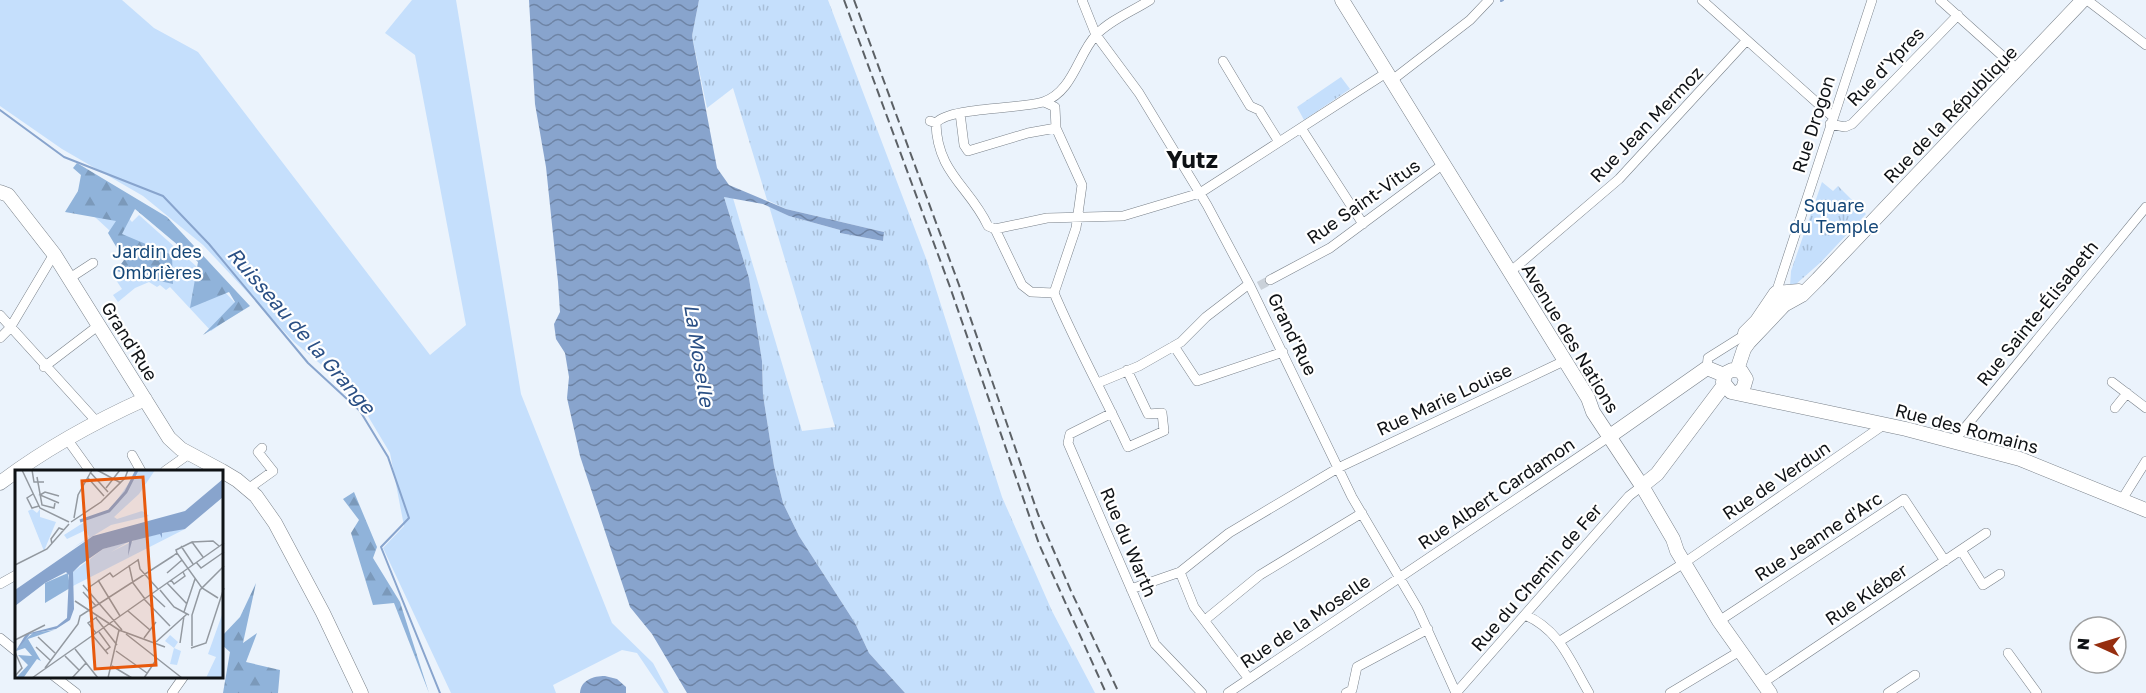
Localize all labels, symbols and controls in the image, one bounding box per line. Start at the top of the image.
street label: Rue d'Ypres [1842,22,1928,110]
street label: Rue de la République [1879,41,2021,187]
street label: Rue Jean Mermoz [1585,61,1707,187]
street label: Rue Drogon [1787,73,1839,175]
district label: Yutz [1166,144,1218,173]
street label: Rue Saint-Vitus [1302,154,1424,248]
park label: Square du Temple [1789,194,1879,237]
street label: Rue Sainte-Élisabeth [1972,236,2102,390]
park label: Jardin des Ombrières [112,240,202,283]
water label: Ruisseau de la Grange [222,242,382,420]
street label: Avenue des Nations [1518,259,1624,417]
street label: Grand'Rue [1264,289,1322,379]
street label: Grand'Rue [97,297,163,385]
water label: La Moselle [680,302,720,409]
street label: Rue Marie Louise [1373,358,1515,440]
street label: Rue des Romains [1893,398,2041,458]
street label: Rue Albert Cardamon [1414,432,1578,554]
street label: Rue de Verdun [1718,436,1834,524]
inset map [15,470,224,678]
street label: Rue du Warth [1096,484,1162,600]
street label: Rue Jeanne d'Arc [1750,486,1886,585]
street label: Rue du Chemin de Fer [1466,499,1606,655]
street label: Rue Kléber [1821,558,1911,630]
street label: Rue de la Moselle [1236,569,1374,673]
north arrow [2068,615,2128,675]
text: N [2073,637,2093,651]

